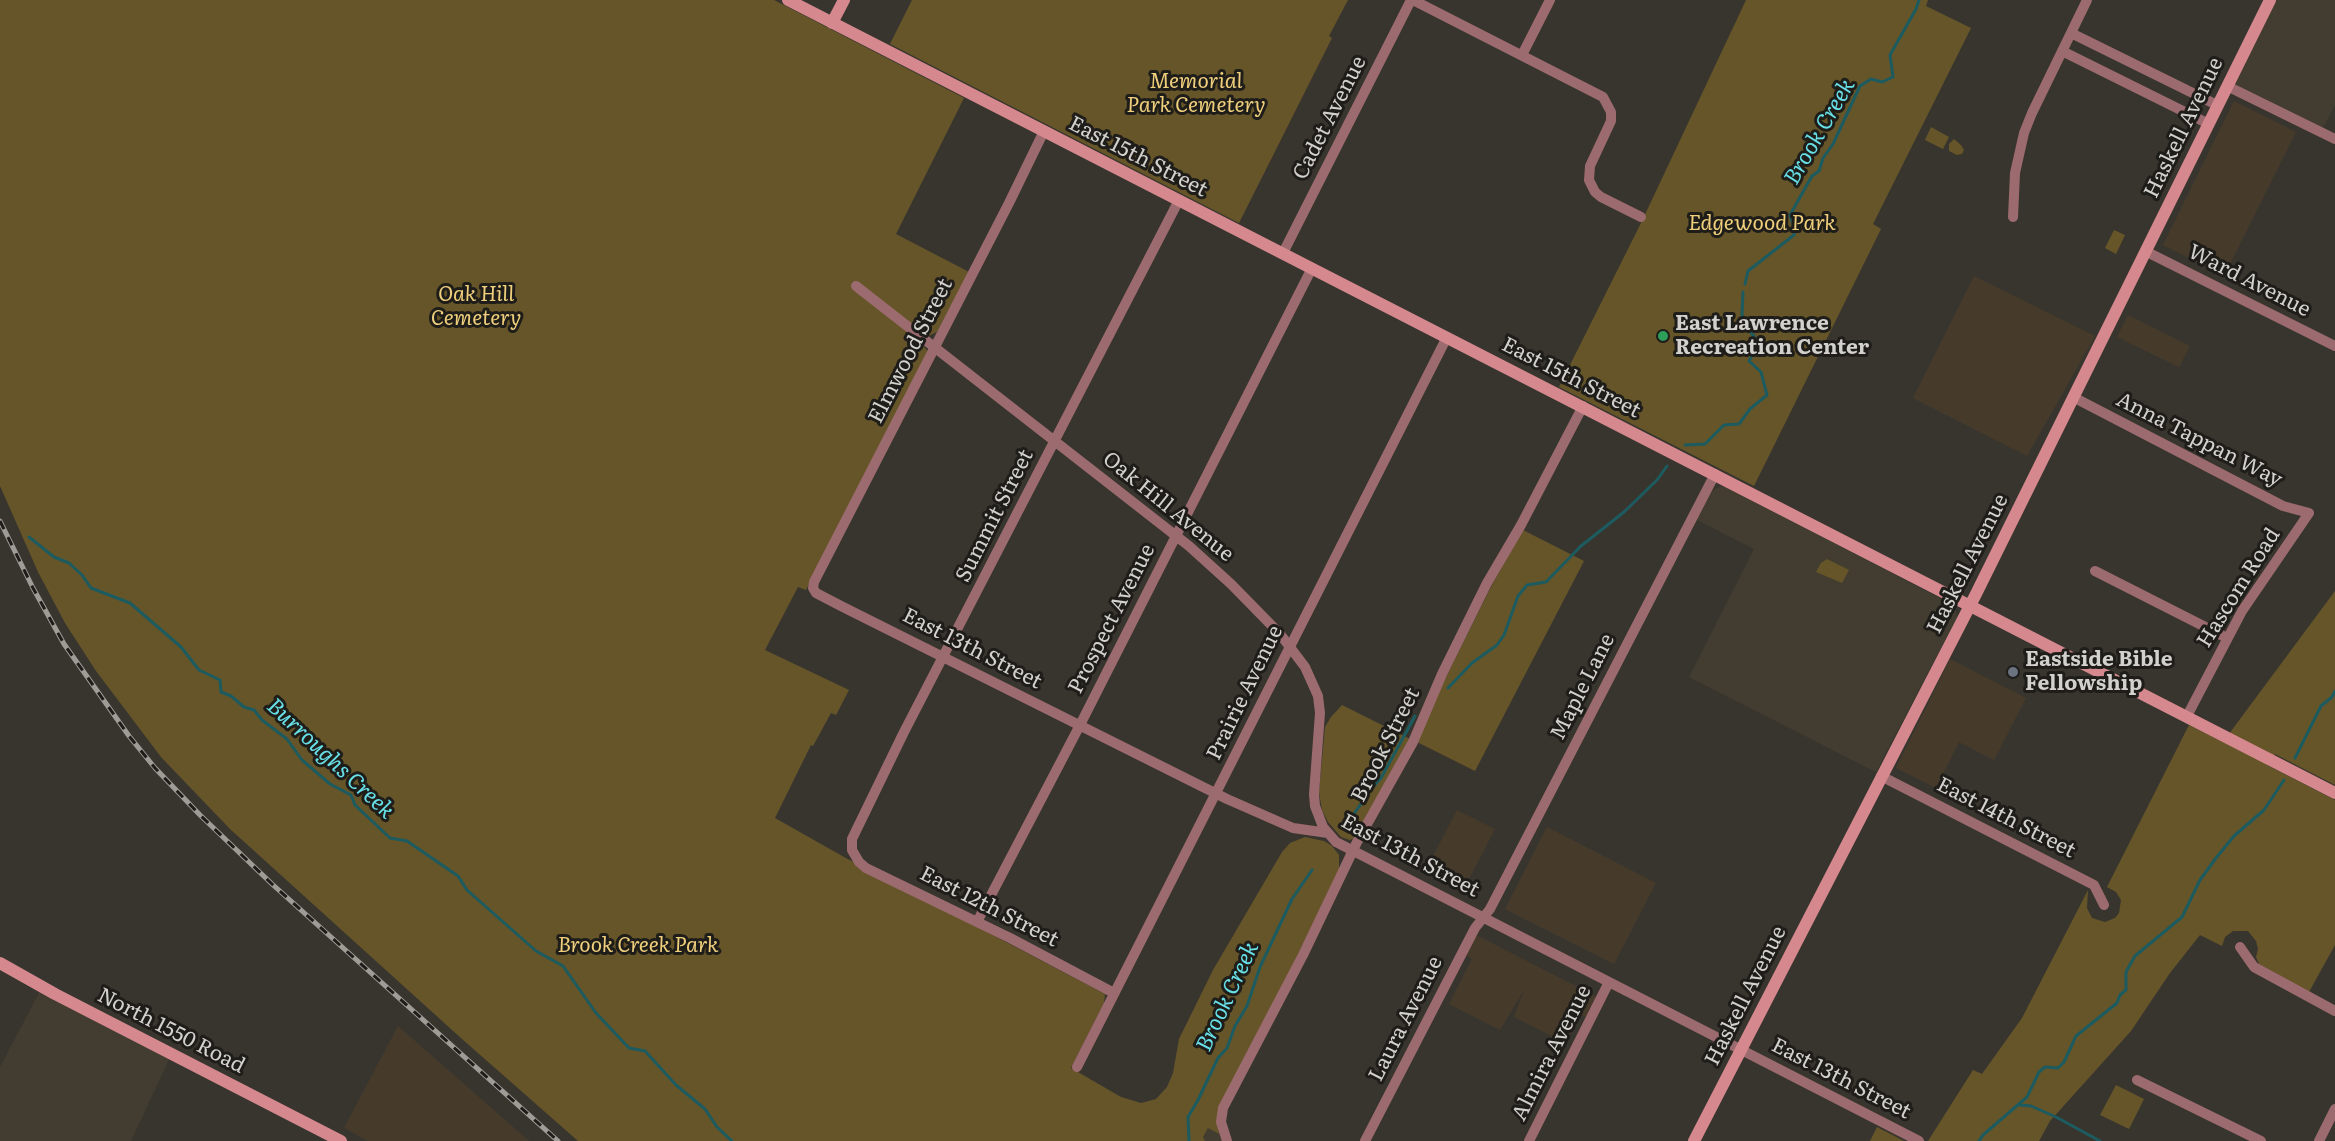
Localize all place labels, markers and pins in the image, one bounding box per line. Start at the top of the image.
place label: East Lawrence Recreation Center [1675,311,1869,361]
marker: East Lawrence Recreation Center [1656,329,1670,343]
place label: Eastside Bible Fellowship [2025,647,2173,697]
marker: Eastside Bible Fellowship [2006,665,2020,679]

